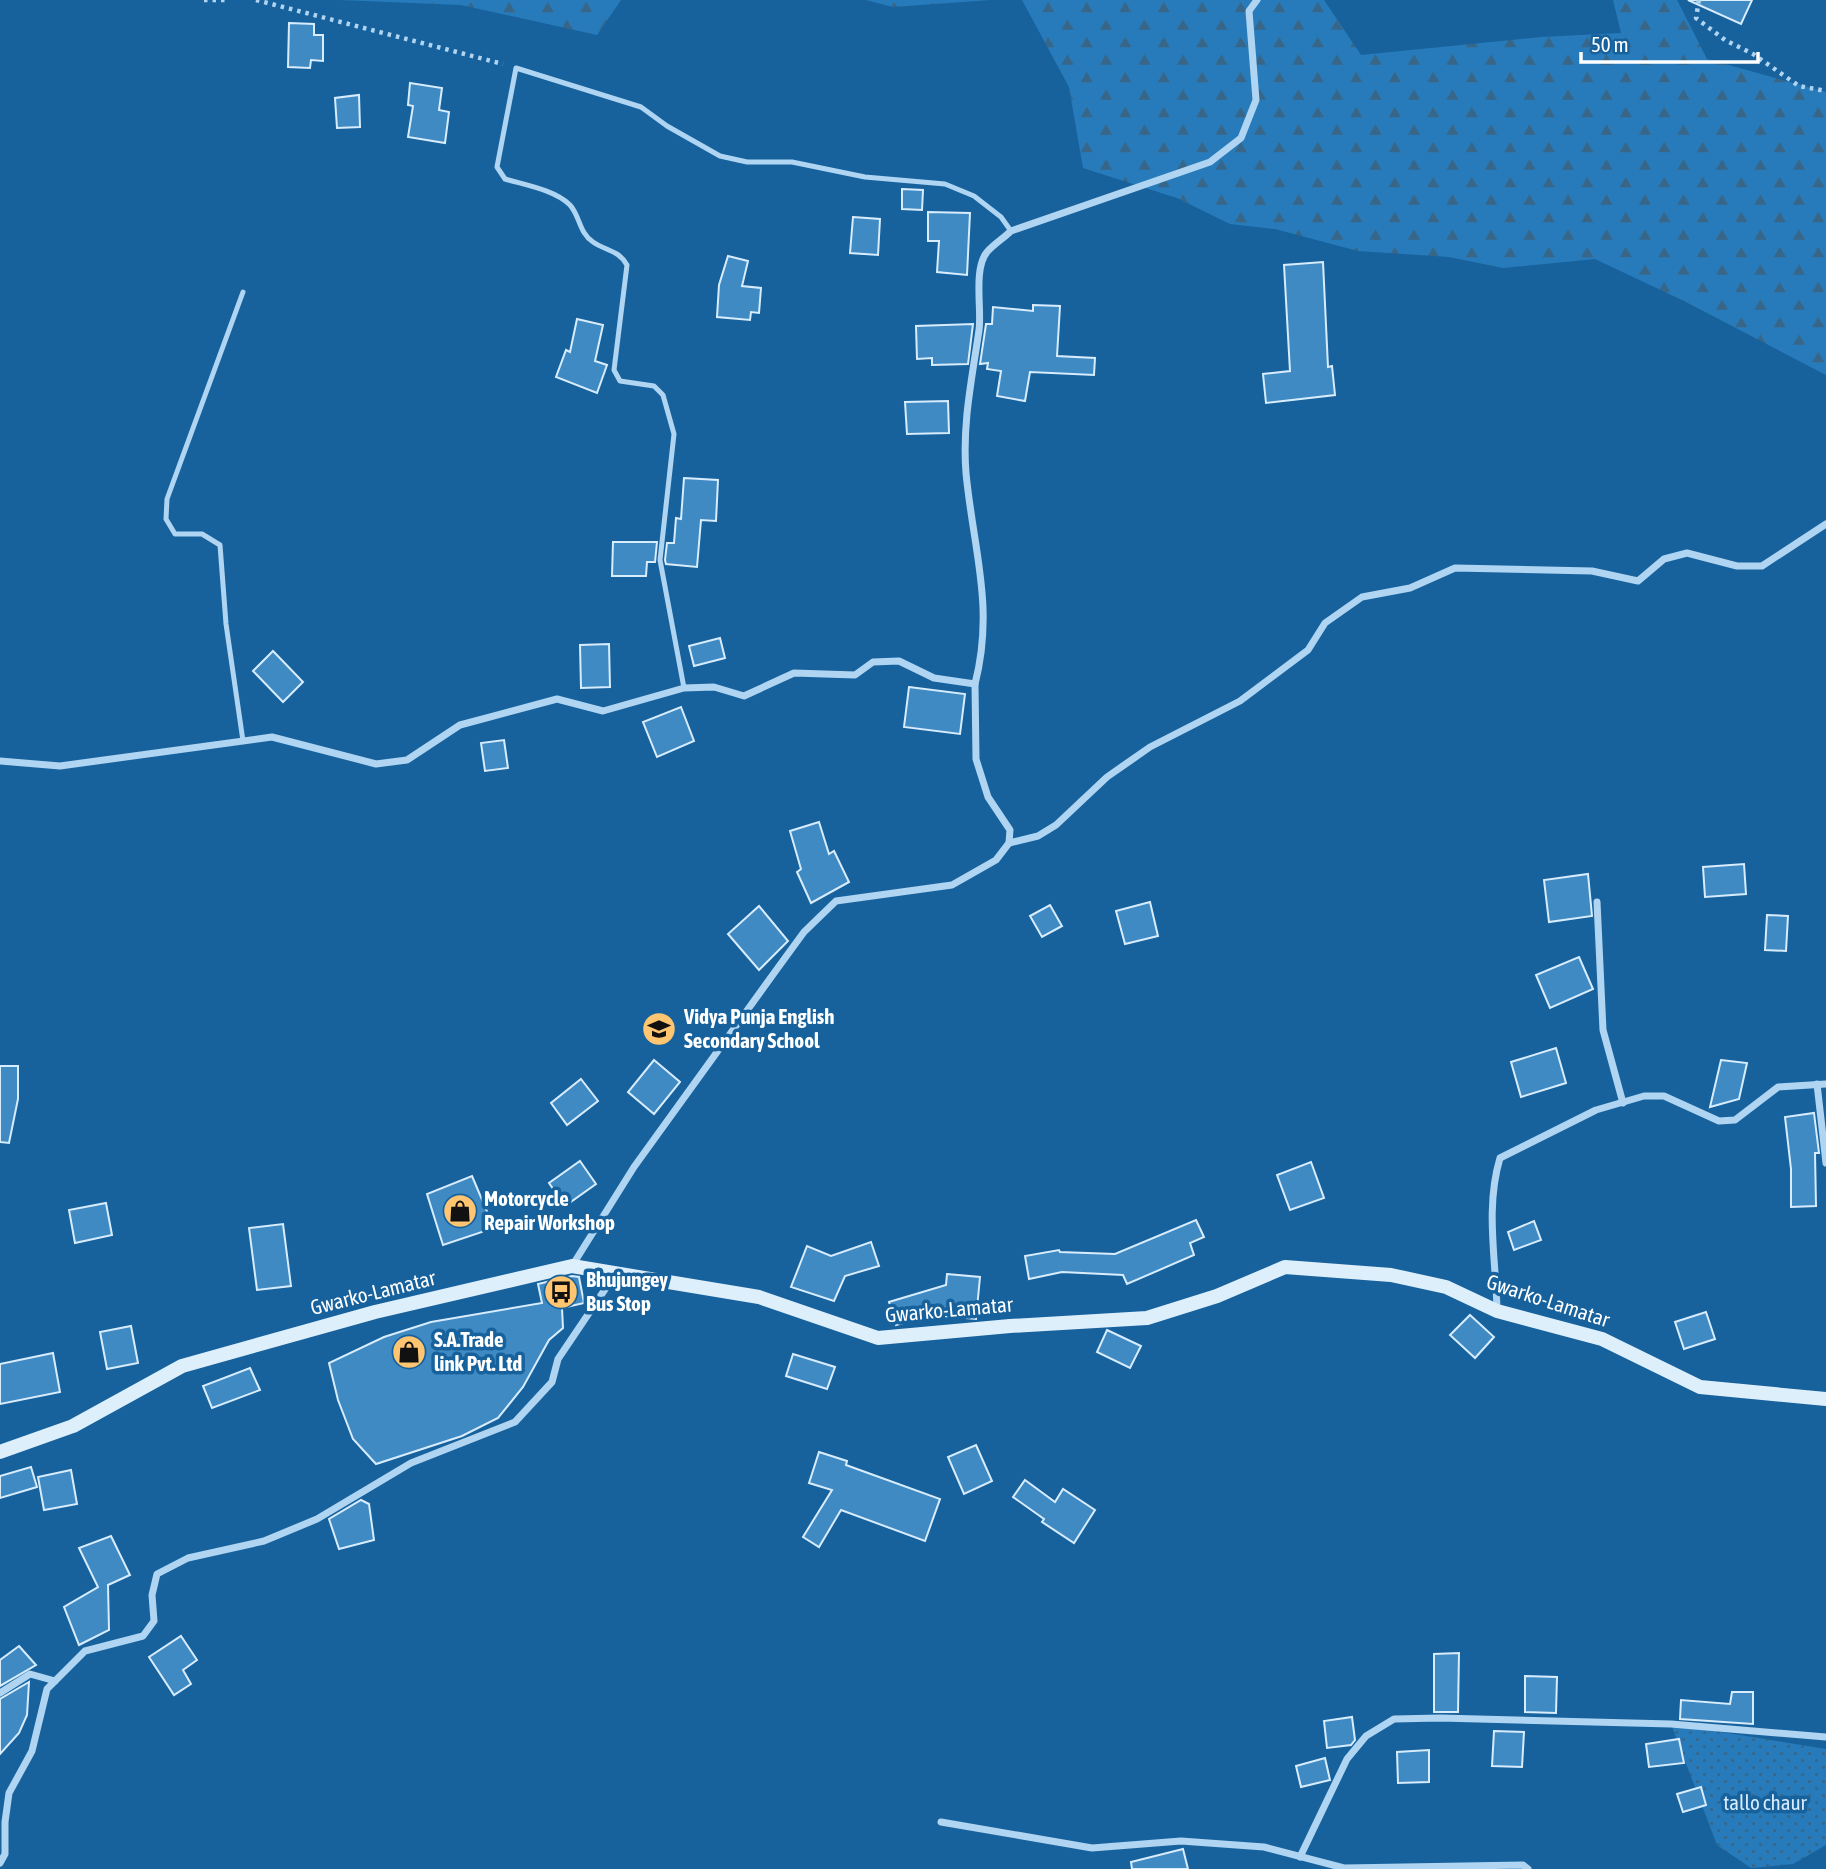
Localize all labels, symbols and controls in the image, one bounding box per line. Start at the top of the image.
scale bar [1581,21,1758,65]
text: 50 m [1591,32,1629,56]
place label: Vidya Punja English Secondary School [683,1004,834,1052]
school or university icon: Vidya Punja English Secondary School [640,1010,678,1048]
place label: Motorcycle Repair Workshop [484,1186,615,1234]
shop icon: Motorcycle Repair Workshop [441,1192,479,1230]
street label: Gwarko-Lamatar [308,1265,439,1319]
place label: Bhujungey Bus Stop [586,1267,668,1315]
street label: Gwarko-Lamatar [1484,1269,1614,1332]
bus stop icon: Bhujungey Bus Stop [542,1273,580,1311]
street label: Gwarko-Lamatar [884,1291,1015,1327]
place label: S.A.Trade link Pvt. Ltd [434,1327,522,1375]
shop icon: S.A.Trade link Pvt. Ltd [390,1333,428,1371]
park label: tallo chaur [1723,1790,1808,1814]

